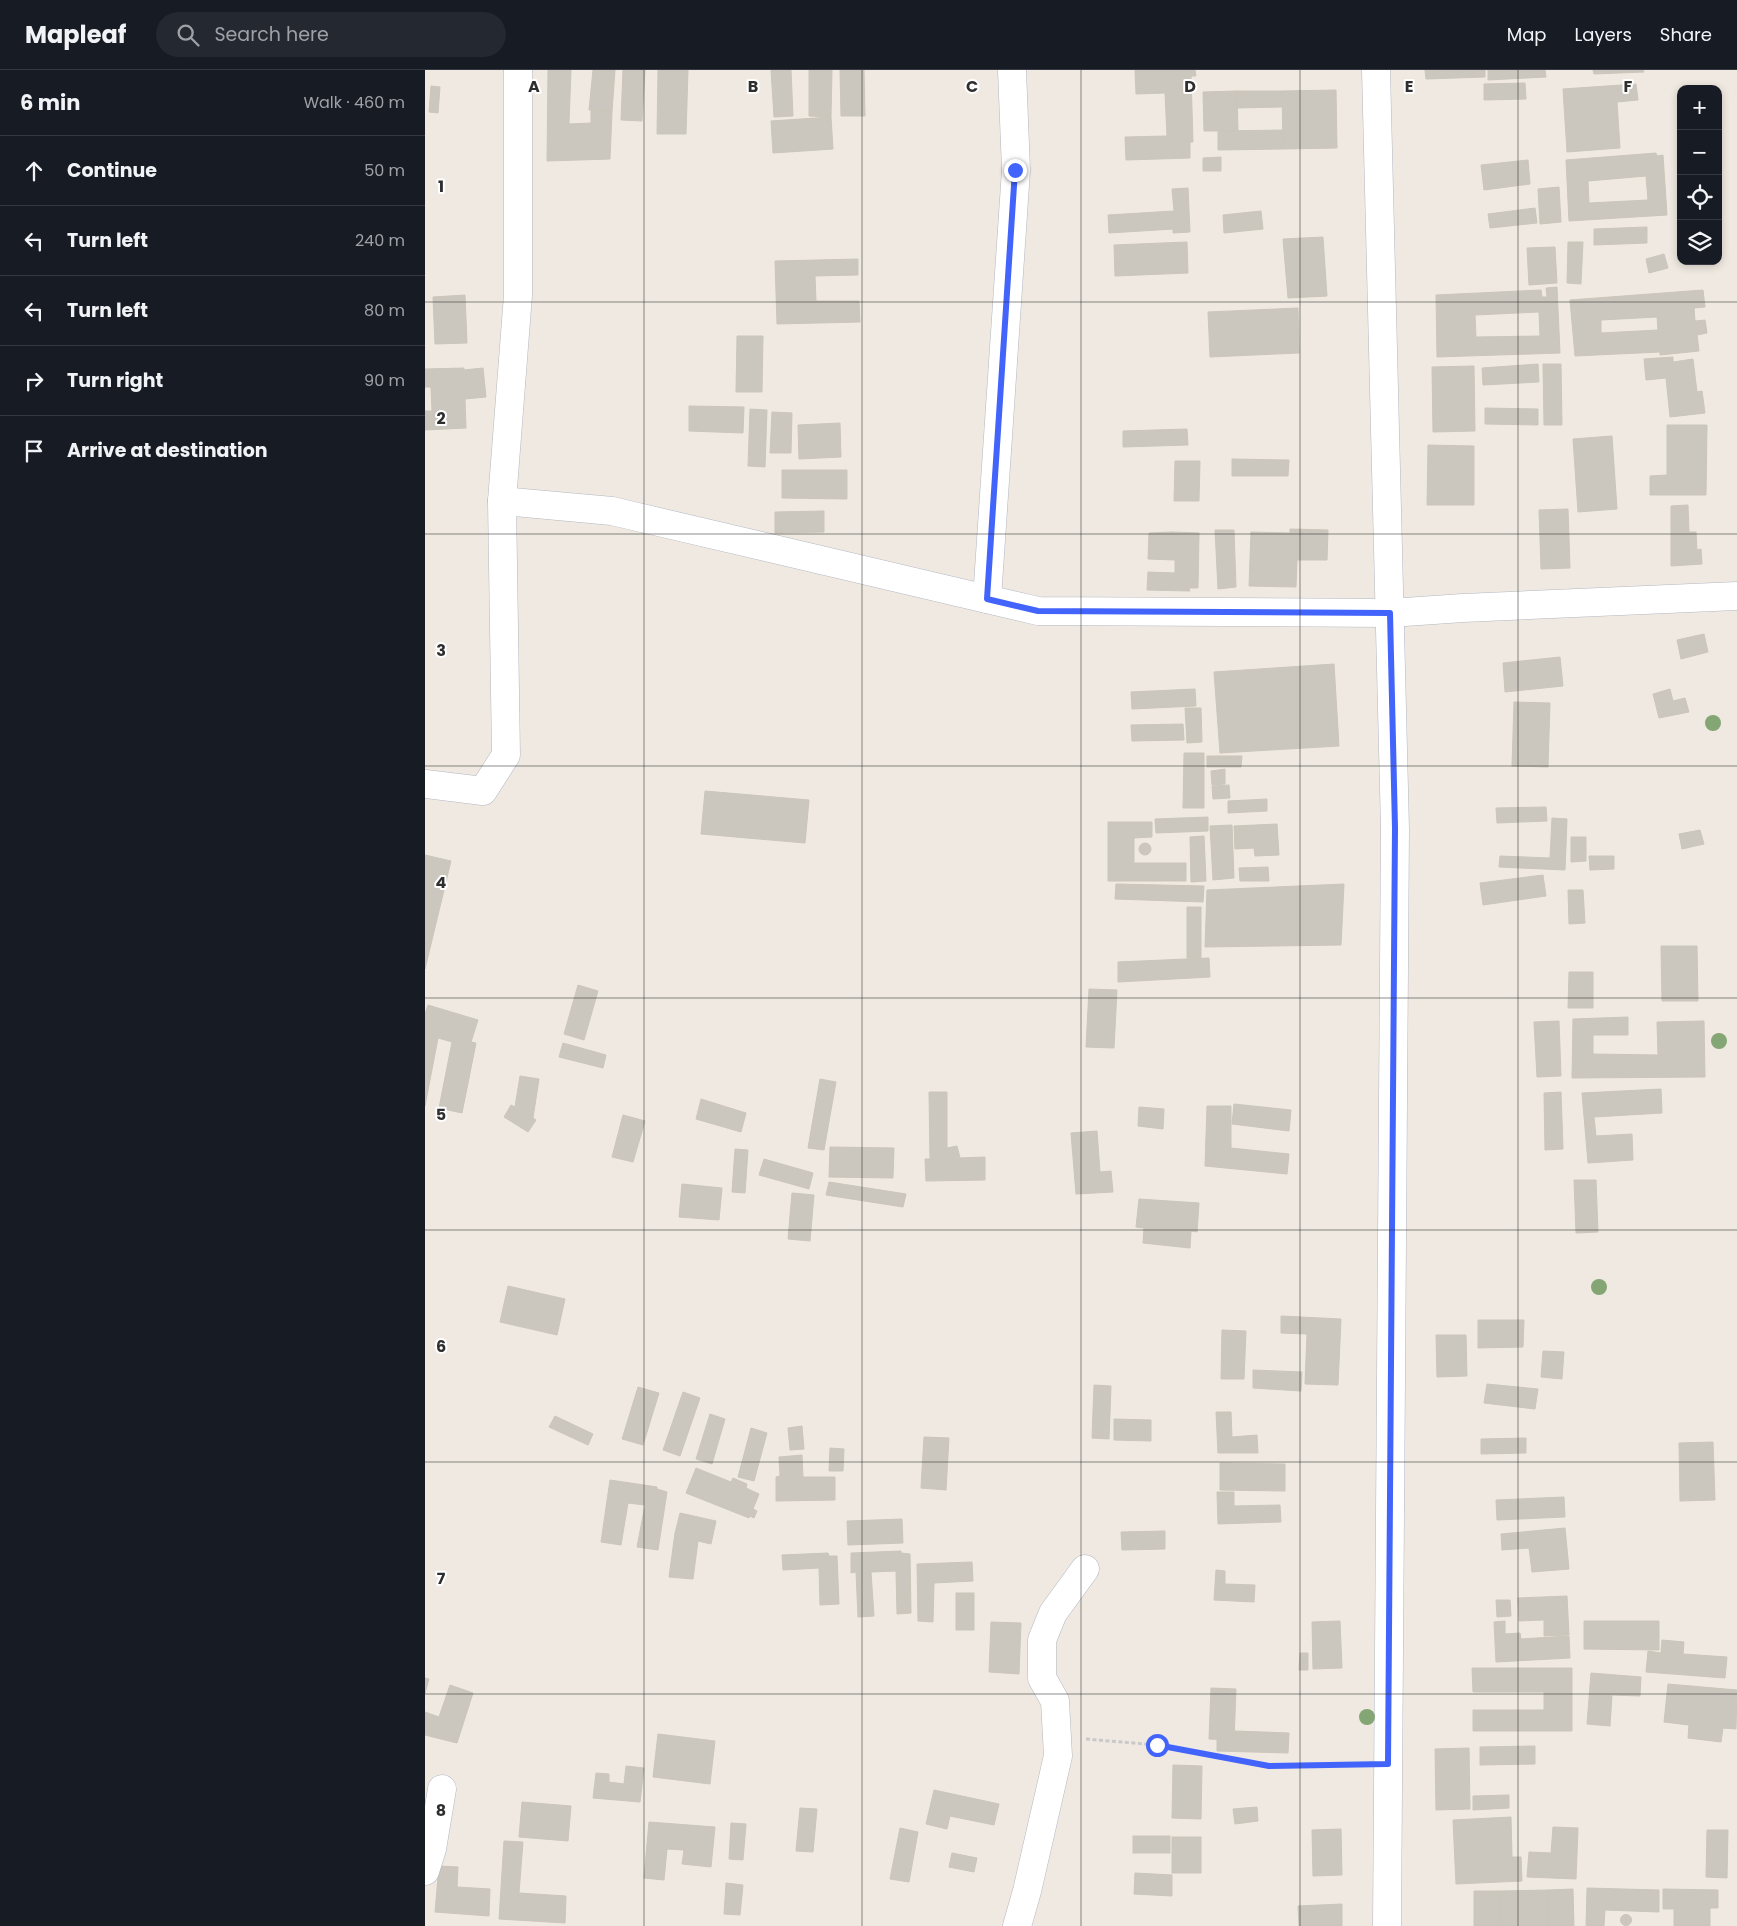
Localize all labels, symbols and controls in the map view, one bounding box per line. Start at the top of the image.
search box [156,12,506,57]
text: Mapleaf [25,18,126,51]
icon: search [174,21,202,49]
text: Search here [214,21,329,48]
text: Map [1507,22,1547,47]
text: Layers [1575,22,1632,47]
text: Share [1660,22,1712,47]
text: A [528,75,540,98]
text: B [748,75,758,98]
text: C [966,75,978,98]
text: D [1184,75,1196,98]
text: E [1405,75,1413,98]
text: F [1624,75,1633,98]
map controls [1677,85,1722,265]
button: + [1677,85,1722,130]
text: 6 min [20,88,80,117]
text: Walk · 460 m [303,91,405,114]
button: − [1677,130,1722,175]
icon: ahead [20,157,48,185]
text: Continue [67,157,157,184]
text: 50 m [364,159,405,182]
route end [1004,159,1027,182]
text: 1 [438,175,444,198]
button: locate [1677,175,1722,220]
button: layers [1677,220,1722,265]
icon: left [20,227,48,255]
text: Turn left [67,227,148,254]
text: 240 m [355,229,405,252]
icon: left [20,297,48,325]
text: Turn left [67,297,148,324]
text: 80 m [364,299,405,322]
icon: right [20,367,48,395]
text: Turn right [67,367,163,394]
text: 90 m [364,369,405,392]
text: 2 [436,407,446,430]
icon: arrive [20,437,48,465]
text: Arrive at destination [67,437,268,464]
text: 3 [436,639,446,662]
text: 4 [436,871,447,894]
text: 5 [436,1103,446,1126]
text: 6 [436,1335,446,1358]
text: 7 [437,1567,446,1590]
route start [1146,1734,1169,1757]
text: 8 [436,1799,446,1822]

